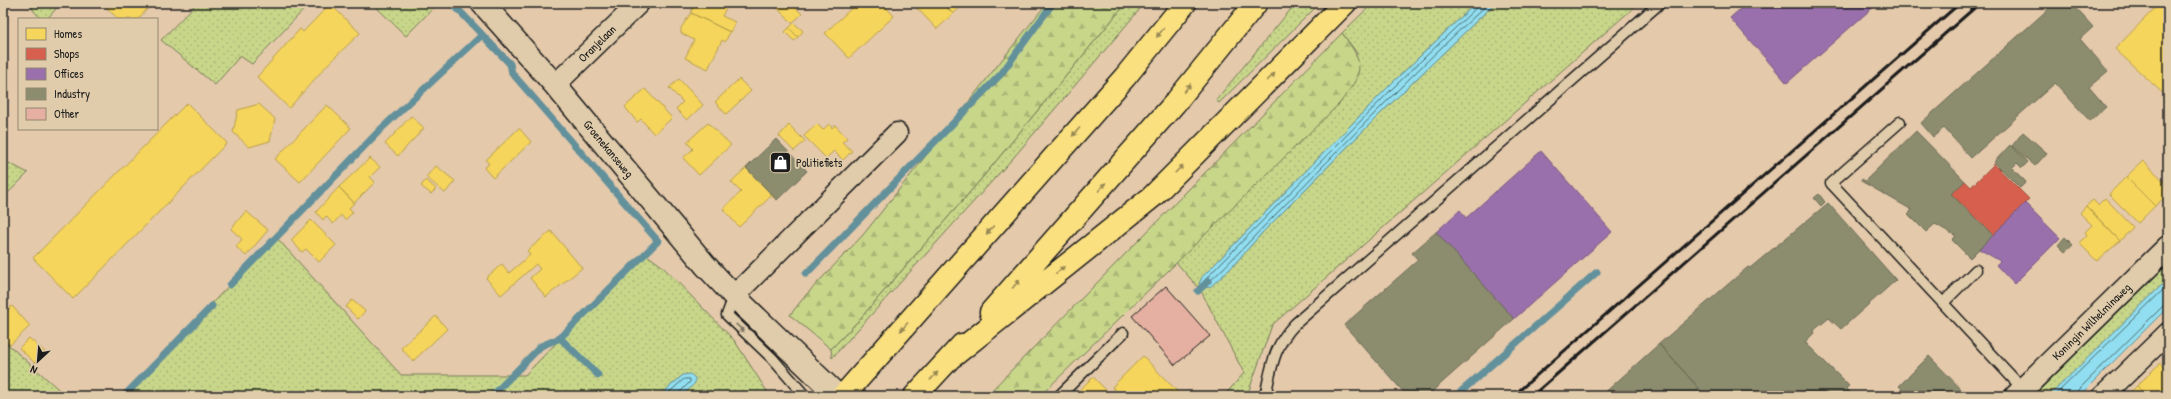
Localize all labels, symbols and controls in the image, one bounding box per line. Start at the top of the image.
legend [18,18,158,130]
street label: Oranjelaan [574,21,620,66]
text: Homes [54,25,82,42]
one-way arrow [1156,28,1165,39]
text: Shops [54,45,80,62]
text: Offices [54,65,84,82]
one-way arrow [1266,72,1276,82]
one-way arrow [1183,83,1191,94]
text: Industry [54,85,90,102]
text: Other [54,105,80,122]
street label: Groenekanseweg [580,116,638,181]
one-way arrow [1071,127,1081,137]
shop icon: Politiefiets [768,150,794,176]
place label: Politiefiets [796,154,843,171]
one-way arrow [1174,164,1184,174]
one-way arrow [1097,181,1106,192]
one-way arrow [986,225,995,235]
one-way arrow [1055,266,1066,274]
one-way arrow [1011,279,1021,289]
street label: Koningin Wilhelminaweg [2048,279,2134,364]
one-way arrow [900,322,909,333]
one-way arrow [735,323,745,333]
north arrow [18,341,58,381]
text: N [28,362,39,378]
one-way arrow [930,371,939,381]

